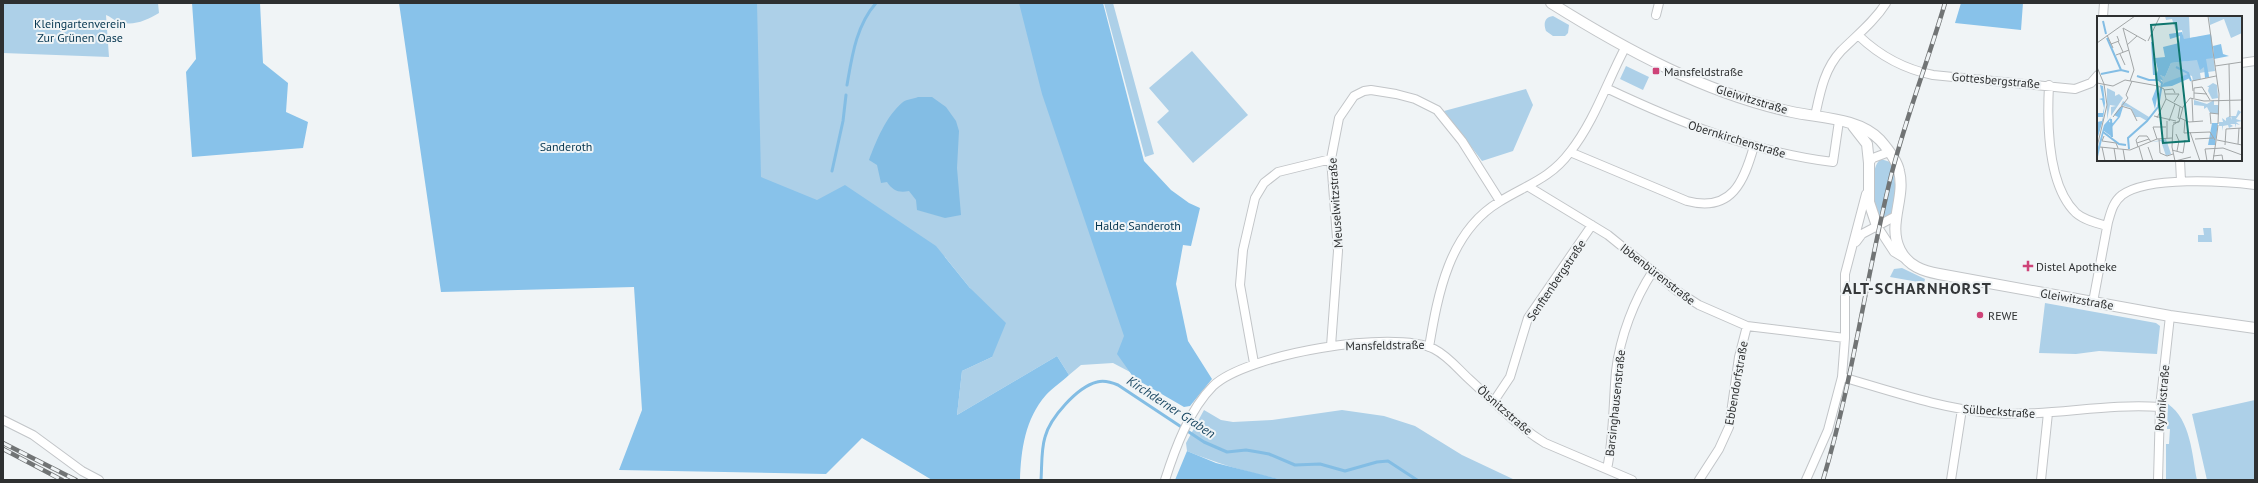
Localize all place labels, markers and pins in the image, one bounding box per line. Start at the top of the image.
place label: Mansfeldstraße [1664,64,1743,79]
marker: Mansfeldstraße [1651,66,1661,76]
place label: Distel Apotheke [2036,259,2117,274]
marker: Distel Apotheke [2023,261,2033,271]
place label: REWE [1988,308,2018,323]
marker: REWE [1975,310,1985,320]

